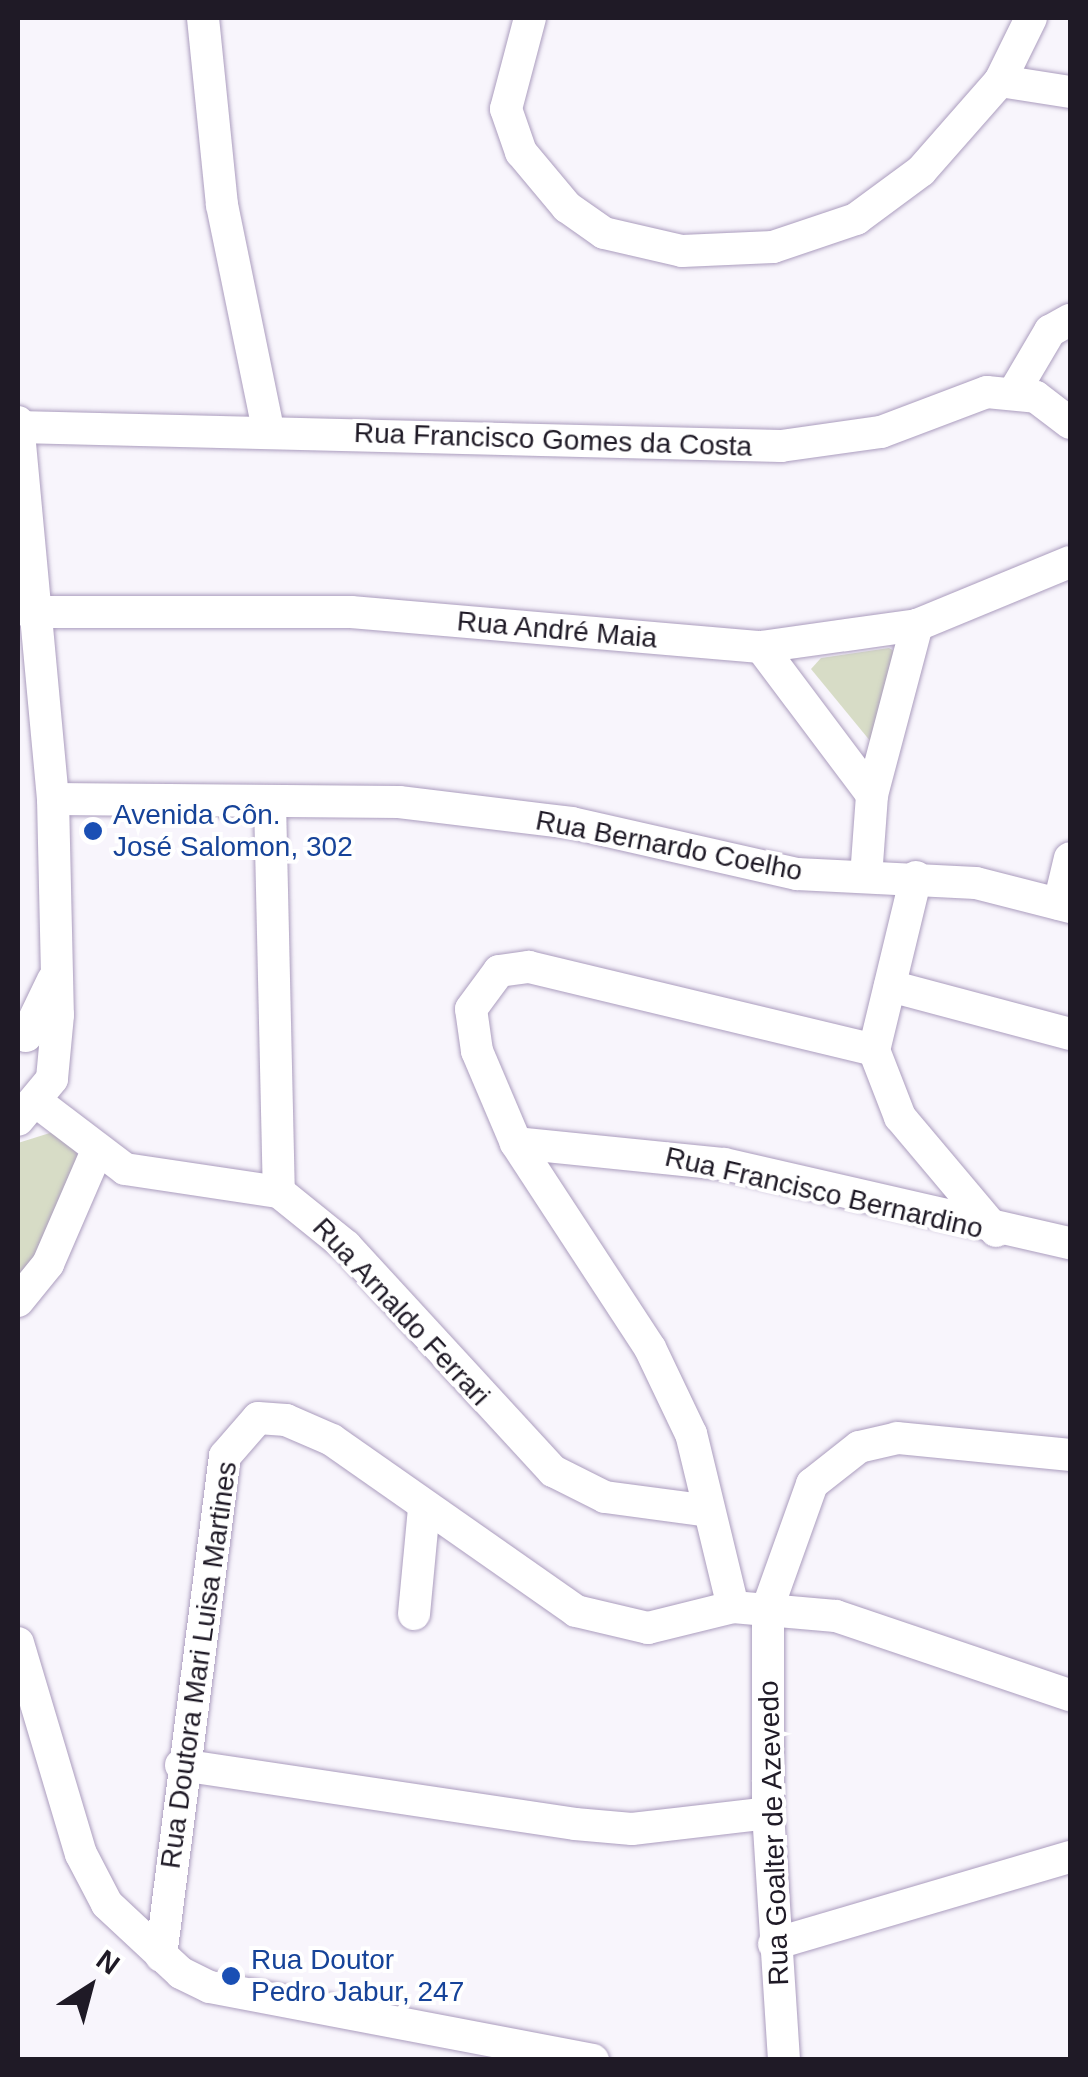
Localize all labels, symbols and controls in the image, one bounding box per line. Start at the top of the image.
street label: Rua Francisco Gomes da Costa [353,416,753,464]
street label: Rua André Maia [455,604,659,656]
place label: Avenida Côn. José Salomon, 302 [113,798,353,864]
street label: Rua Bernardo Coelho [533,804,805,888]
marker: Avenida Côn. José Salomon, 302 [82,820,104,842]
street label: Rua Francisco Bernardino [662,1140,986,1246]
street label: Rua Arnaldo Ferrari [305,1211,497,1413]
street label: Rua Doutora Mari Luisa Martines [154,1459,244,1871]
street label: Rua Goalter de Azevedo [752,1679,796,1987]
north arrow [40,1937,140,2037]
place label: Rua Doutor Pedro Jabur, 247 [251,1943,464,2009]
text: N [91,1944,125,1981]
marker: Rua Doutor Pedro Jabur, 247 [220,1965,242,1987]

